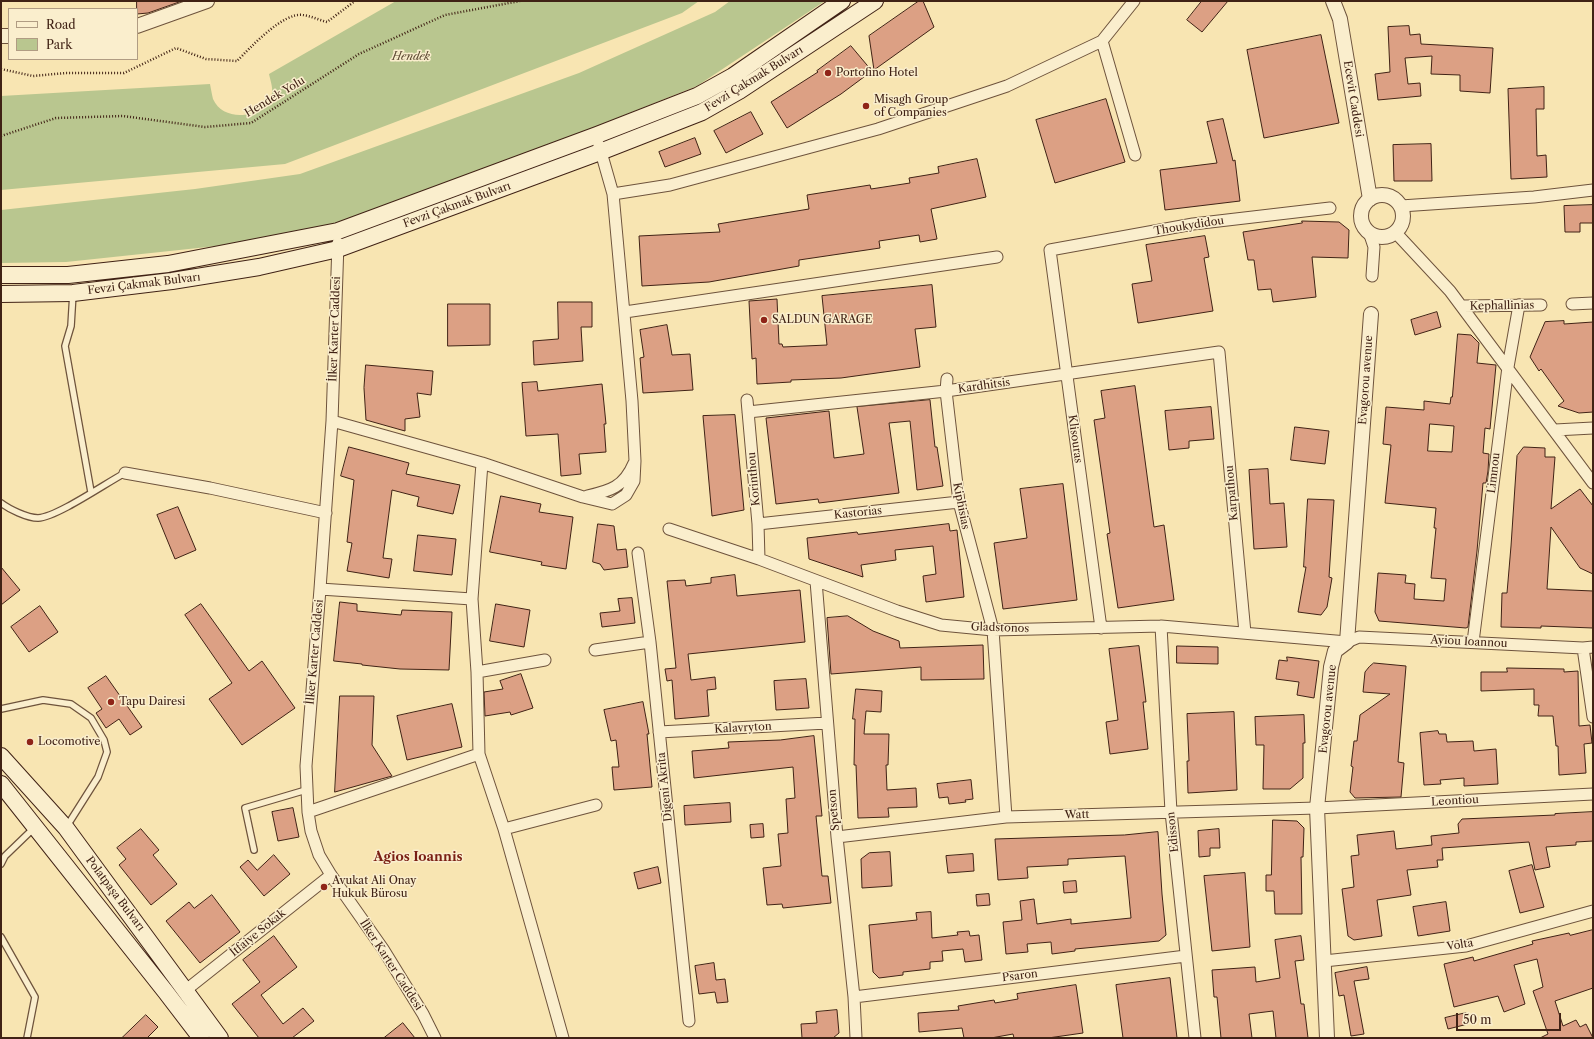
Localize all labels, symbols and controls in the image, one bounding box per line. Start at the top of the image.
legend [8,8,138,60]
text: Road [46,17,76,32]
text: Park [46,37,72,52]
street label: Fevzi Çakmak Bulvarı [702,43,806,115]
park label: Hendek [392,50,430,64]
street label: Ecevit Caddesi [1340,60,1366,138]
place label: Portofino Hotel [836,66,918,80]
marker: Portofino Hotel [823,68,833,78]
street label: Hendek Yolu [243,74,307,120]
place label: Misagh Group of Companies [874,93,948,119]
marker: Misagh Group of Companies [861,101,871,111]
street label: Fevzi Çakmak Bulvarı [401,179,513,231]
street label: Thoukydidou [1153,214,1225,238]
street label: Fevzi Çakmak Bulvarı [87,271,201,297]
street label: İlker Karter Caddesi [327,276,343,382]
street label: Kephallinias [1470,299,1534,313]
place label: SALDUN GARAGE [772,313,872,327]
marker: SALDUN GARAGE [759,315,769,325]
street label: Evagorou avenue [1356,335,1376,425]
street label: Kardhitsis [957,376,1011,396]
street label: Klisouras [1065,414,1085,464]
street label: Korinthou [745,451,763,507]
street label: Limnou [1485,452,1503,494]
street label: Karpathou [1223,465,1241,521]
street label: Kiphisias [950,481,972,531]
street label: Kastorias [833,504,883,522]
street label: İlker Karter Caddesi [304,599,326,705]
street label: Gladstonos [971,620,1029,636]
street label: Ayiou Ioannou [1430,633,1508,651]
street label: Evagorou avenue [1317,664,1339,754]
place label: Tapu Dairesi [119,695,185,709]
marker: Tapu Dairesi [106,697,116,707]
street label: Kalavryton [714,720,772,736]
place label: Locomotive [38,735,100,749]
marker: Locomotive [25,737,35,747]
street label: Digeni Akrita [655,752,675,822]
street label: Spetson [826,789,842,831]
street label: Leontiou [1431,793,1479,809]
street label: Watt [1064,808,1090,822]
street label: Edisson [1164,811,1182,853]
district label: Agios Ioannis [373,849,463,865]
street label: Polatpaşa Bulvarı [83,854,147,934]
place label: Avukat Ali Onay Hukuk Bürosu [332,874,416,900]
marker: Avukat Ali Onay Hukuk Bürosu [319,882,329,892]
street label: İtfaiye Sokak [228,907,288,959]
street label: İlker Karter Caddesi [357,917,425,1013]
street label: Volta [1446,936,1474,954]
street label: Psaron [1001,967,1039,985]
scale bar [1458,1005,1563,1031]
text: 50 m [1463,1012,1492,1027]

